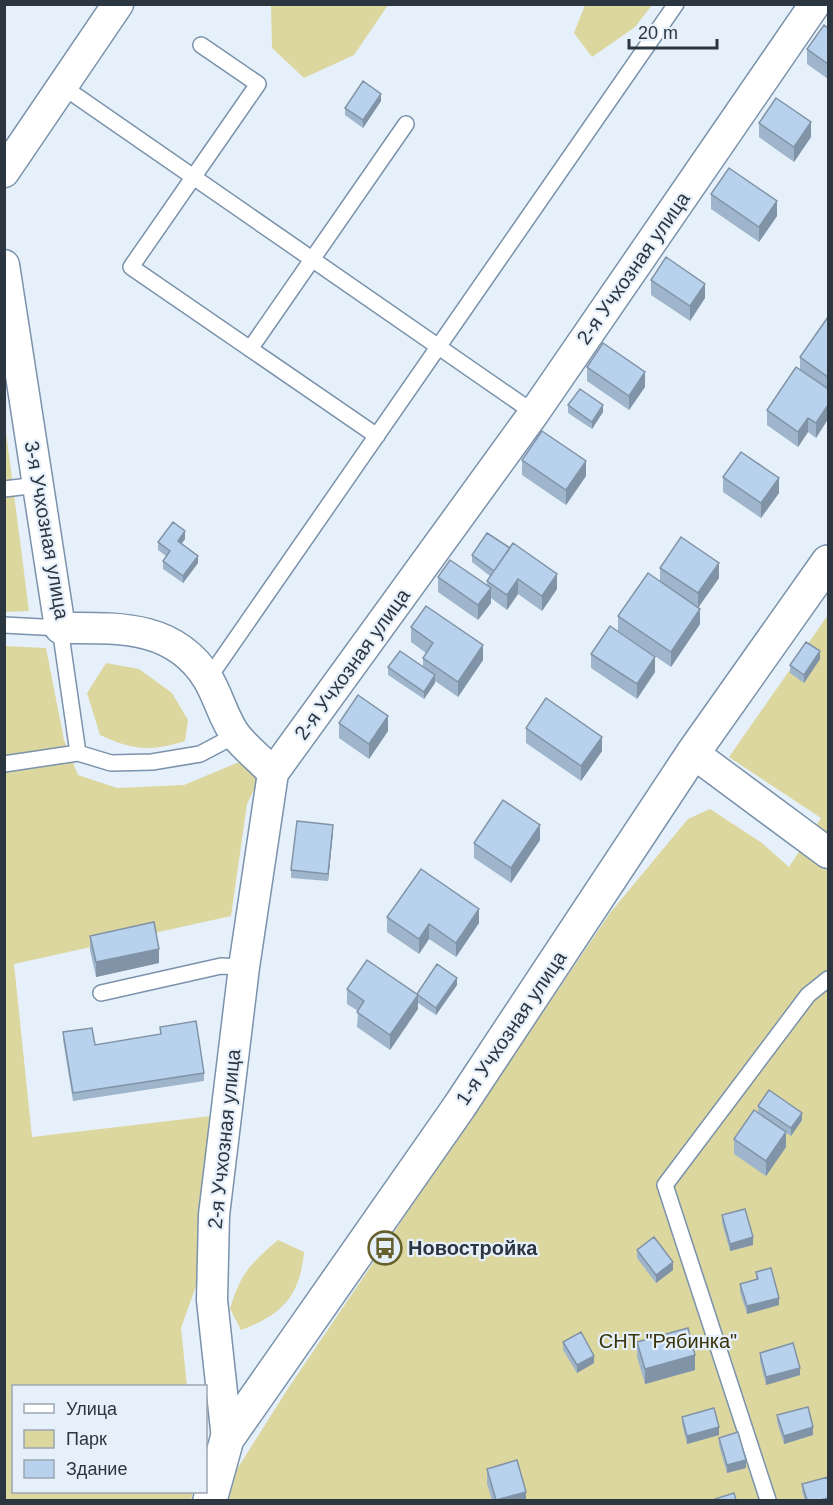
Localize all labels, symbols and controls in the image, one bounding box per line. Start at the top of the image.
scale bar [629,12,718,50]
text: 20 m [638,23,678,43]
street label: 2-я Учхозная улица [572,187,694,348]
street label: 3-я Учхозная улица [20,439,74,622]
street label: 2-я Учхозная улица [290,584,415,744]
street label: 1-я Учхозная улица [451,946,571,1109]
street label: 2-я Учхозная улица [204,1047,244,1230]
bus stop icon: Новостройка [367,1230,403,1266]
place label: Новостройка [408,1237,538,1259]
park label: СНТ "Рябинка" [599,1330,737,1352]
legend [12,1385,207,1493]
text: Улица [66,1399,118,1419]
text: Парк [66,1429,107,1449]
text: Здание [66,1459,127,1479]

